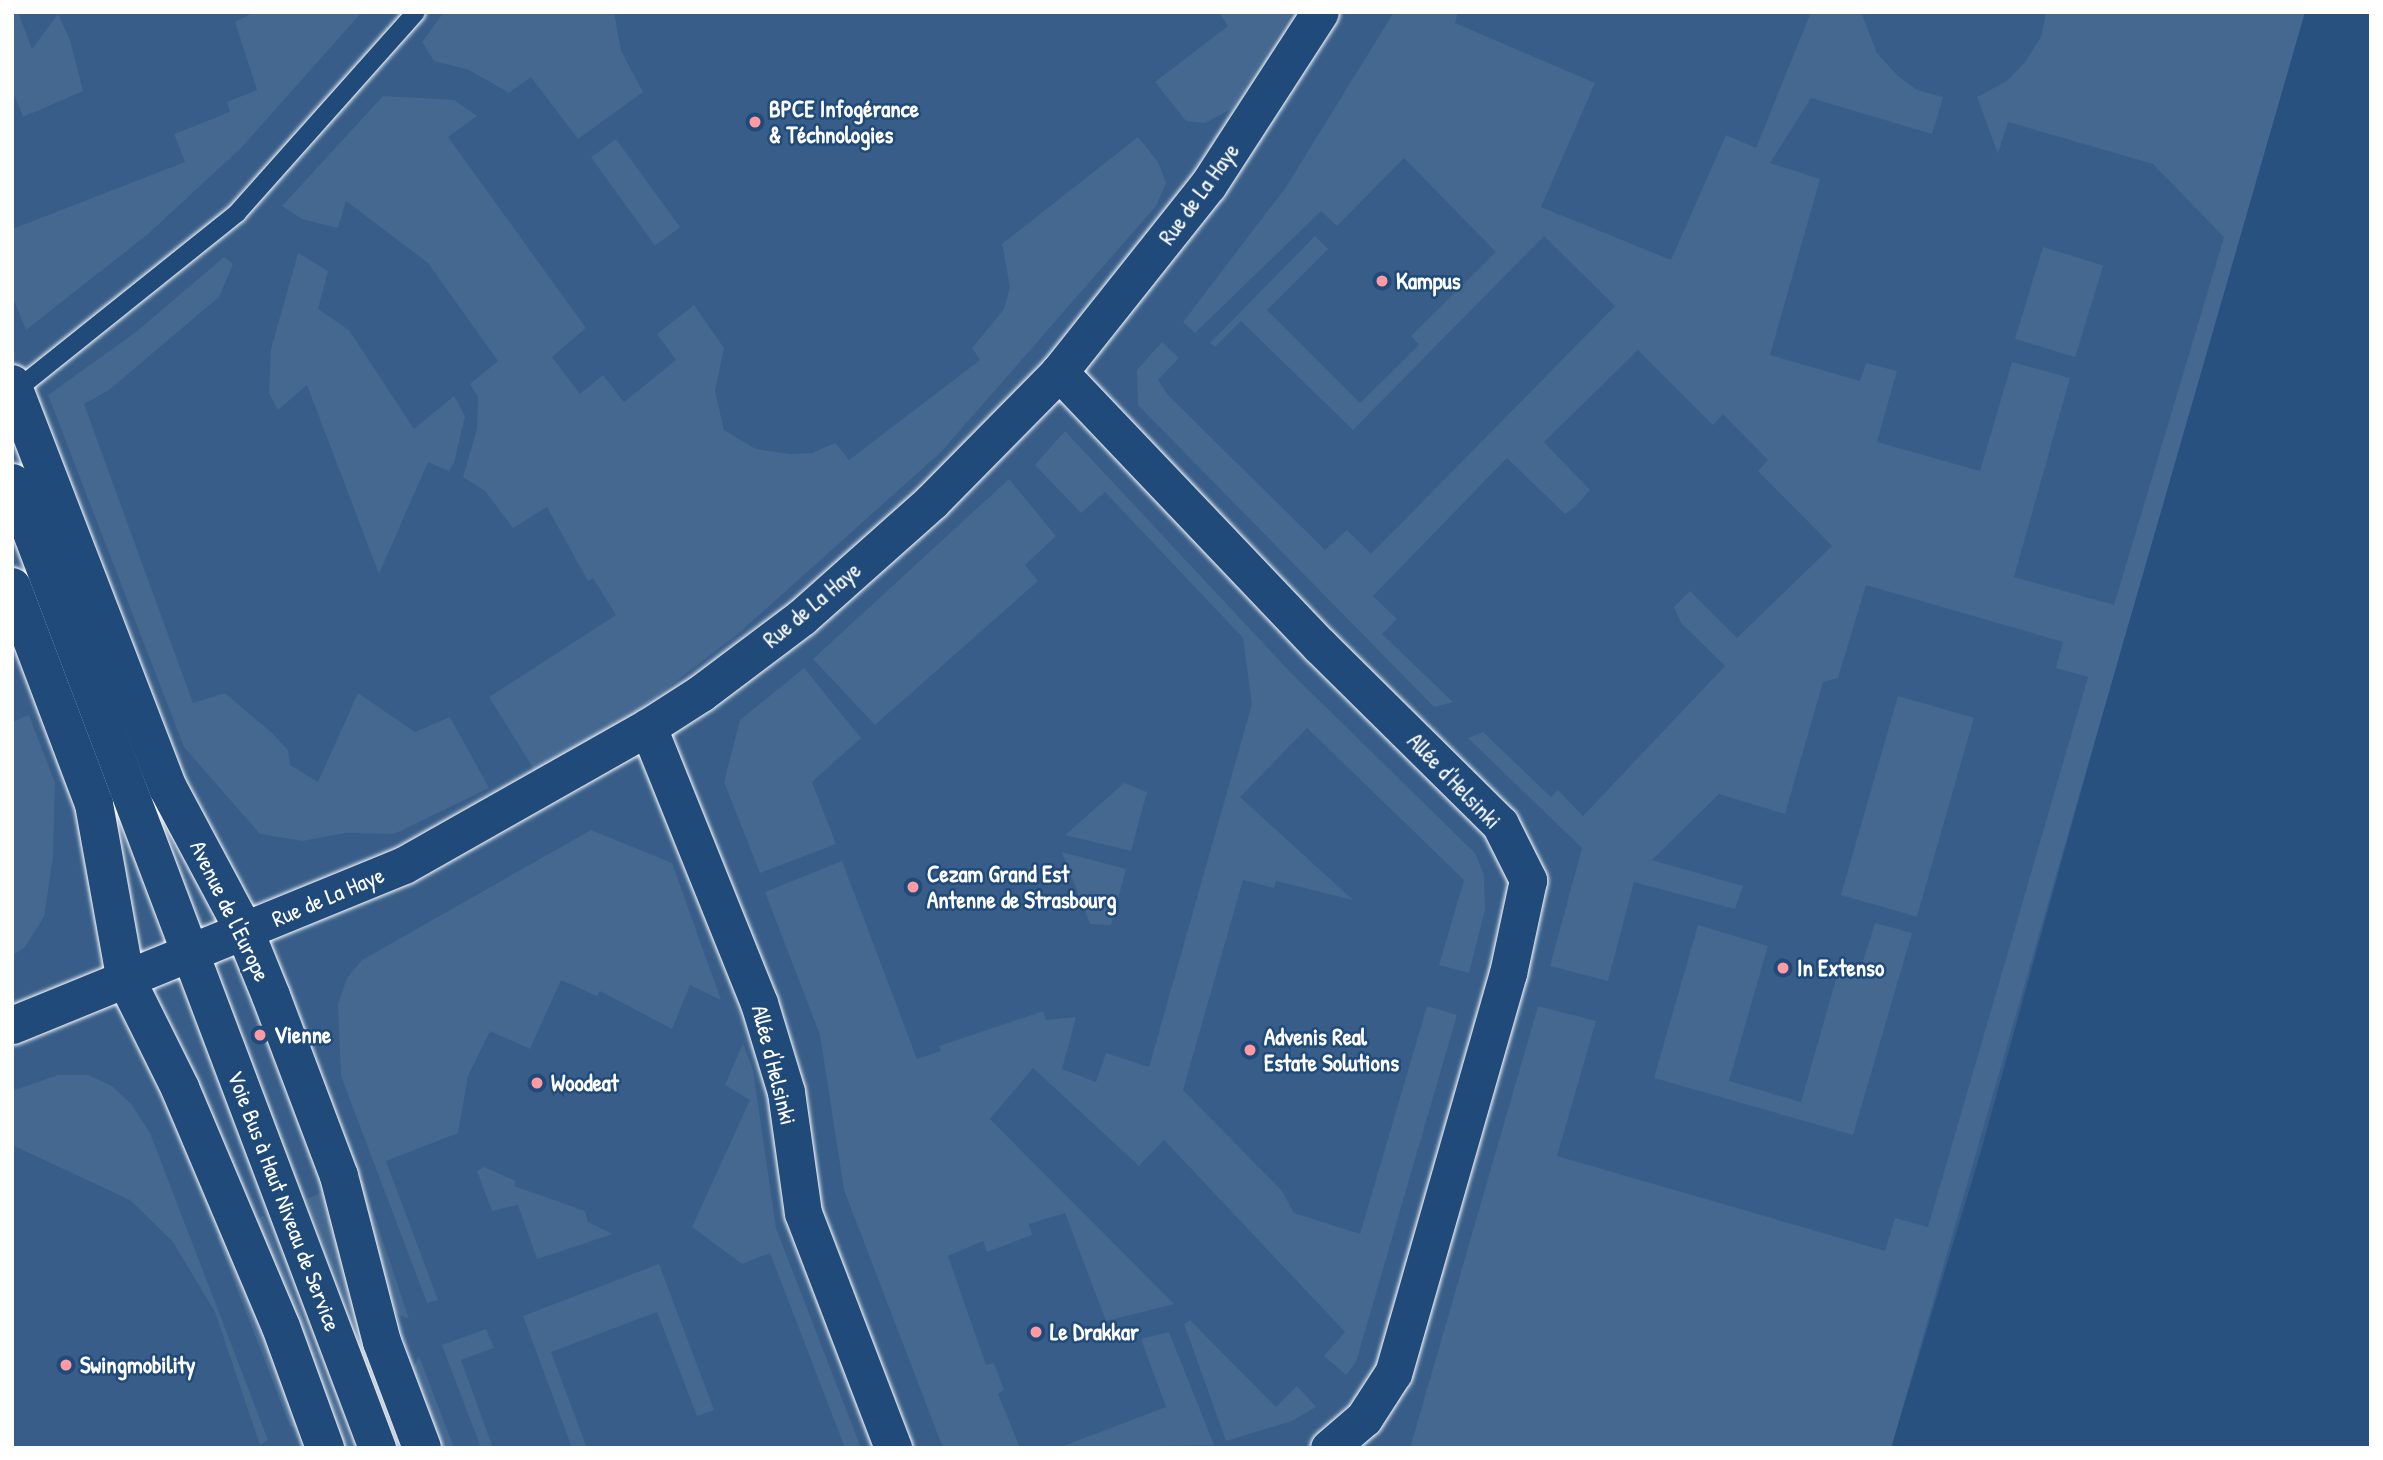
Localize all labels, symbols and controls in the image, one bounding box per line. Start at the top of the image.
place label: BPCE Infogérance & Téchnologies [769,95,919,149]
marker: BPCE Infogérance & Téchnologies [747,114,763,130]
street label: Rue de La Haye [1153,138,1245,250]
place label: Kampus [1396,267,1461,295]
marker: Kampus [1374,273,1390,289]
street label: Rue de La Haye [758,556,866,654]
street label: Allée d'Helsinki [1401,727,1507,835]
street label: Avenue de l'Europe [184,836,276,986]
place label: Cezam Grand Est Antenne de Strasbourg [927,860,1117,914]
street label: Rue de La Haye [268,861,388,933]
marker: Cezam Grand Est Antenne de Strasbourg [905,879,921,895]
place label: In Extenso [1797,954,1884,982]
marker: In Extenso [1775,960,1791,976]
street label: Allée d'Helsinki [746,1002,802,1128]
place label: Vienne [274,1021,331,1049]
place label: Advenis Real Estate Solutions [1264,1023,1399,1077]
marker: Vienne [252,1027,268,1043]
marker: Advenis Real Estate Solutions [1242,1042,1258,1058]
street label: Voie Bus à Haut Niveau de Service [221,1067,347,1335]
place label: Woodeat [551,1069,619,1097]
marker: Woodeat [529,1075,545,1091]
place label: Le Drakkar [1050,1318,1139,1346]
marker: Le Drakkar [1028,1324,1044,1340]
place label: Swingmobility [80,1351,195,1379]
marker: Swingmobility [58,1357,74,1373]

